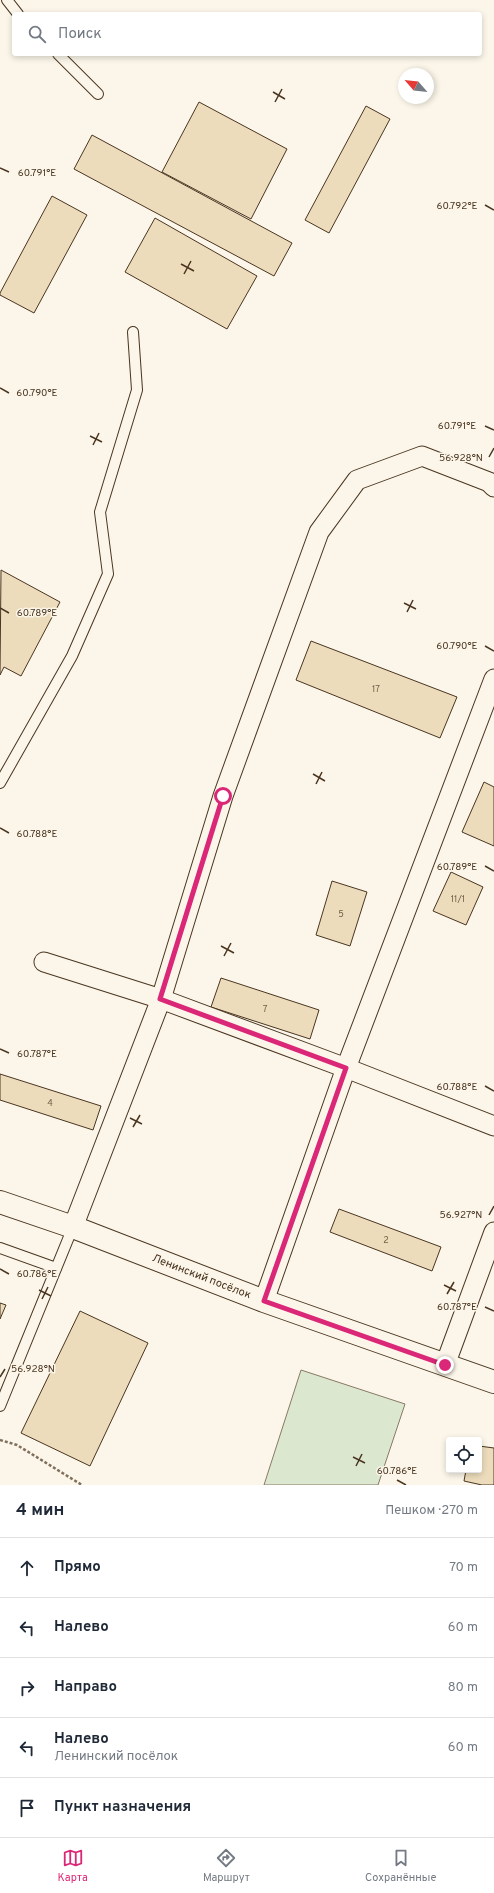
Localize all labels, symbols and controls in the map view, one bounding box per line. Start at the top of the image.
search box [12,12,482,56]
icon: search [26,23,48,45]
text: Поиск [58,25,102,44]
north arrow [398,68,434,104]
text: 60.791°E [18,167,56,180]
text: 60.792°E [436,200,478,213]
text: 60.790°E [16,387,58,400]
text: 60.791°E [438,420,476,433]
text: 56.928°N [439,452,483,465]
text: 60.789°E [17,607,57,620]
text: 60.790°E [436,640,478,653]
house number: 17 [372,684,380,695]
route start [214,787,232,805]
text: 60.788°E [17,828,57,841]
text: 60.789°E [437,861,477,874]
house number: 11/1 [451,894,465,905]
house number: 5 [338,909,344,920]
house number: 7 [263,1004,268,1015]
text: 60.787°E [17,1048,57,1061]
text: 60.788°E [437,1081,477,1094]
house number: 4 [47,1098,53,1109]
text: 56.927°N [440,1209,482,1222]
house number: 2 [383,1235,389,1246]
street label: Ленинский посёлок [150,1251,253,1302]
text: 60.786°E [17,1268,57,1281]
text: 60.787°E [437,1301,477,1314]
route end [436,1356,454,1374]
text: 56.928°N [11,1363,55,1376]
map controls [446,1437,482,1473]
button: locate [446,1437,482,1473]
text: 60.786°E [377,1465,417,1478]
text: 4 мин [16,1500,64,1522]
text: Пешком · 270 m [385,1503,478,1519]
icon: ahead [16,1557,38,1579]
text: Прямо [54,1558,101,1577]
text: 70 m [449,1560,478,1576]
icon: left [16,1617,38,1639]
text: Налево [54,1618,109,1637]
text: 60 m [448,1620,478,1636]
icon: right [16,1677,38,1699]
text: Направо [54,1678,117,1697]
text: 80 m [448,1680,478,1696]
text: Налево [54,1730,109,1749]
icon: left [16,1737,38,1759]
text: 60 m [448,1740,478,1756]
text: Ленинский посёлок [54,1749,178,1765]
icon: arrive [16,1797,38,1819]
text: Пункт назначения [54,1798,191,1817]
tab: Карта [58,1847,88,1885]
tab: Маршрут [203,1847,250,1885]
tab: Сохранённые [365,1847,436,1885]

